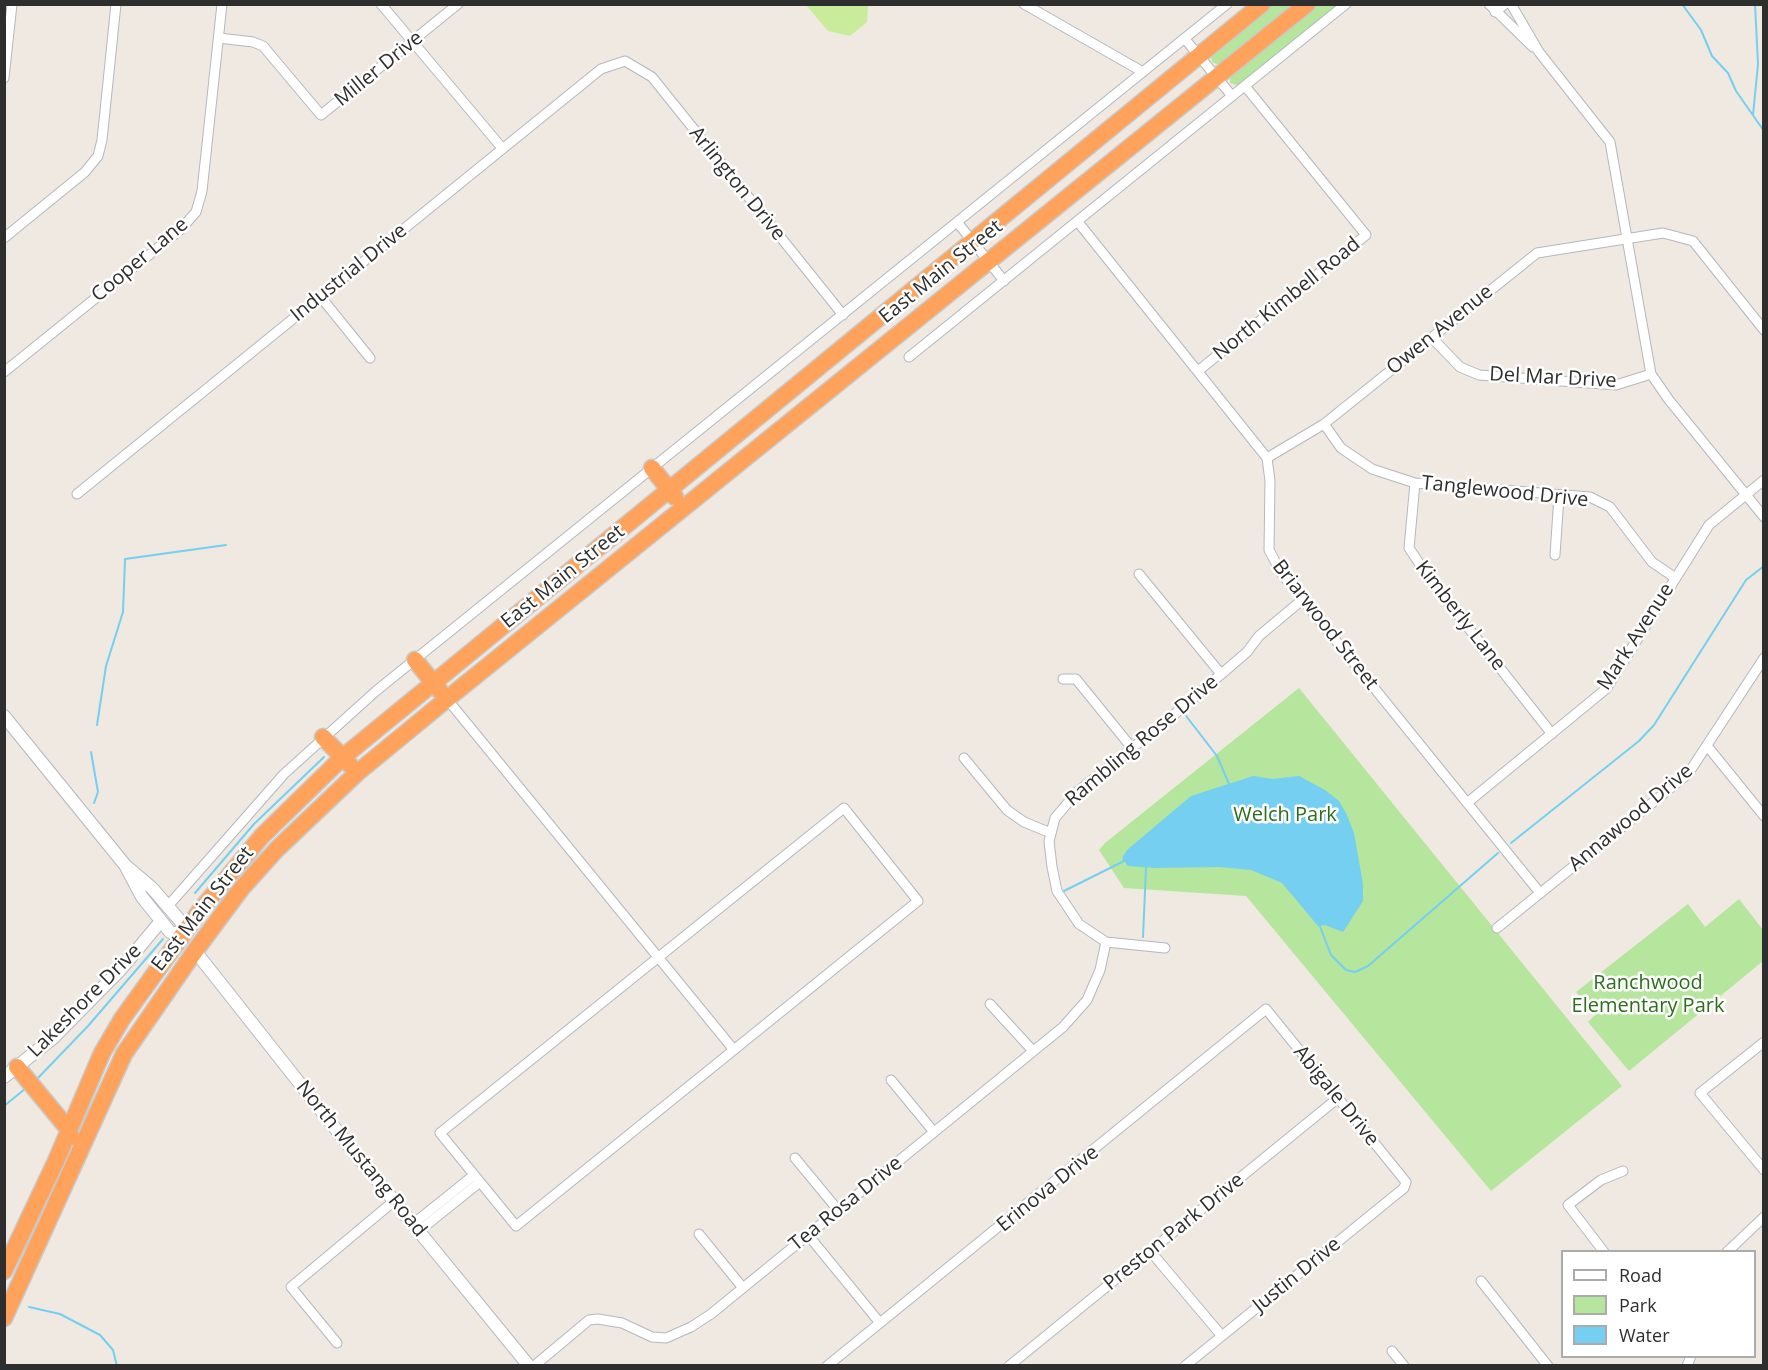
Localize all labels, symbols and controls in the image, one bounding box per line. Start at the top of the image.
street label: Miller Drive [330,26,428,112]
street label: Arlington Drive [684,122,790,246]
street label: Cooper Lane [87,213,193,307]
street label: East Main Street [875,215,1007,329]
street label: Industrial Drive [286,219,412,327]
street label: North Kimbell Road [1209,232,1365,366]
street label: Owen Avenue [1382,280,1498,380]
street label: Del Mar Drive [1489,363,1617,393]
street label: Tanglewood Drive [1420,471,1590,513]
street label: East Main Street [497,520,629,634]
street label: Briarwood Street [1267,555,1383,695]
street label: Kimberly Lane [1410,556,1510,676]
street label: Mark Avenue [1593,579,1679,695]
street label: Rambling Rose Drive [1061,670,1223,812]
street label: Annawood Drive [1564,759,1698,877]
park label: Welch Park [1233,803,1337,827]
street label: East Main Street [147,842,259,976]
street label: Lakeshore Drive [23,939,147,1063]
park label: Ranchwood Elementary Park [1572,971,1724,1018]
street label: Abigale Drive [1288,1041,1384,1151]
street label: North Mustang Road [291,1076,431,1242]
street label: Erinova Drive [992,1141,1104,1237]
street label: Tea Rosa Drive [785,1151,907,1257]
street label: Preston Park Drive [1099,1168,1249,1296]
street label: Justin Drive [1248,1232,1346,1318]
legend [1561,1250,1756,1358]
text: Road [1619,1263,1662,1287]
text: Park [1619,1293,1657,1317]
text: Water [1619,1323,1670,1347]

